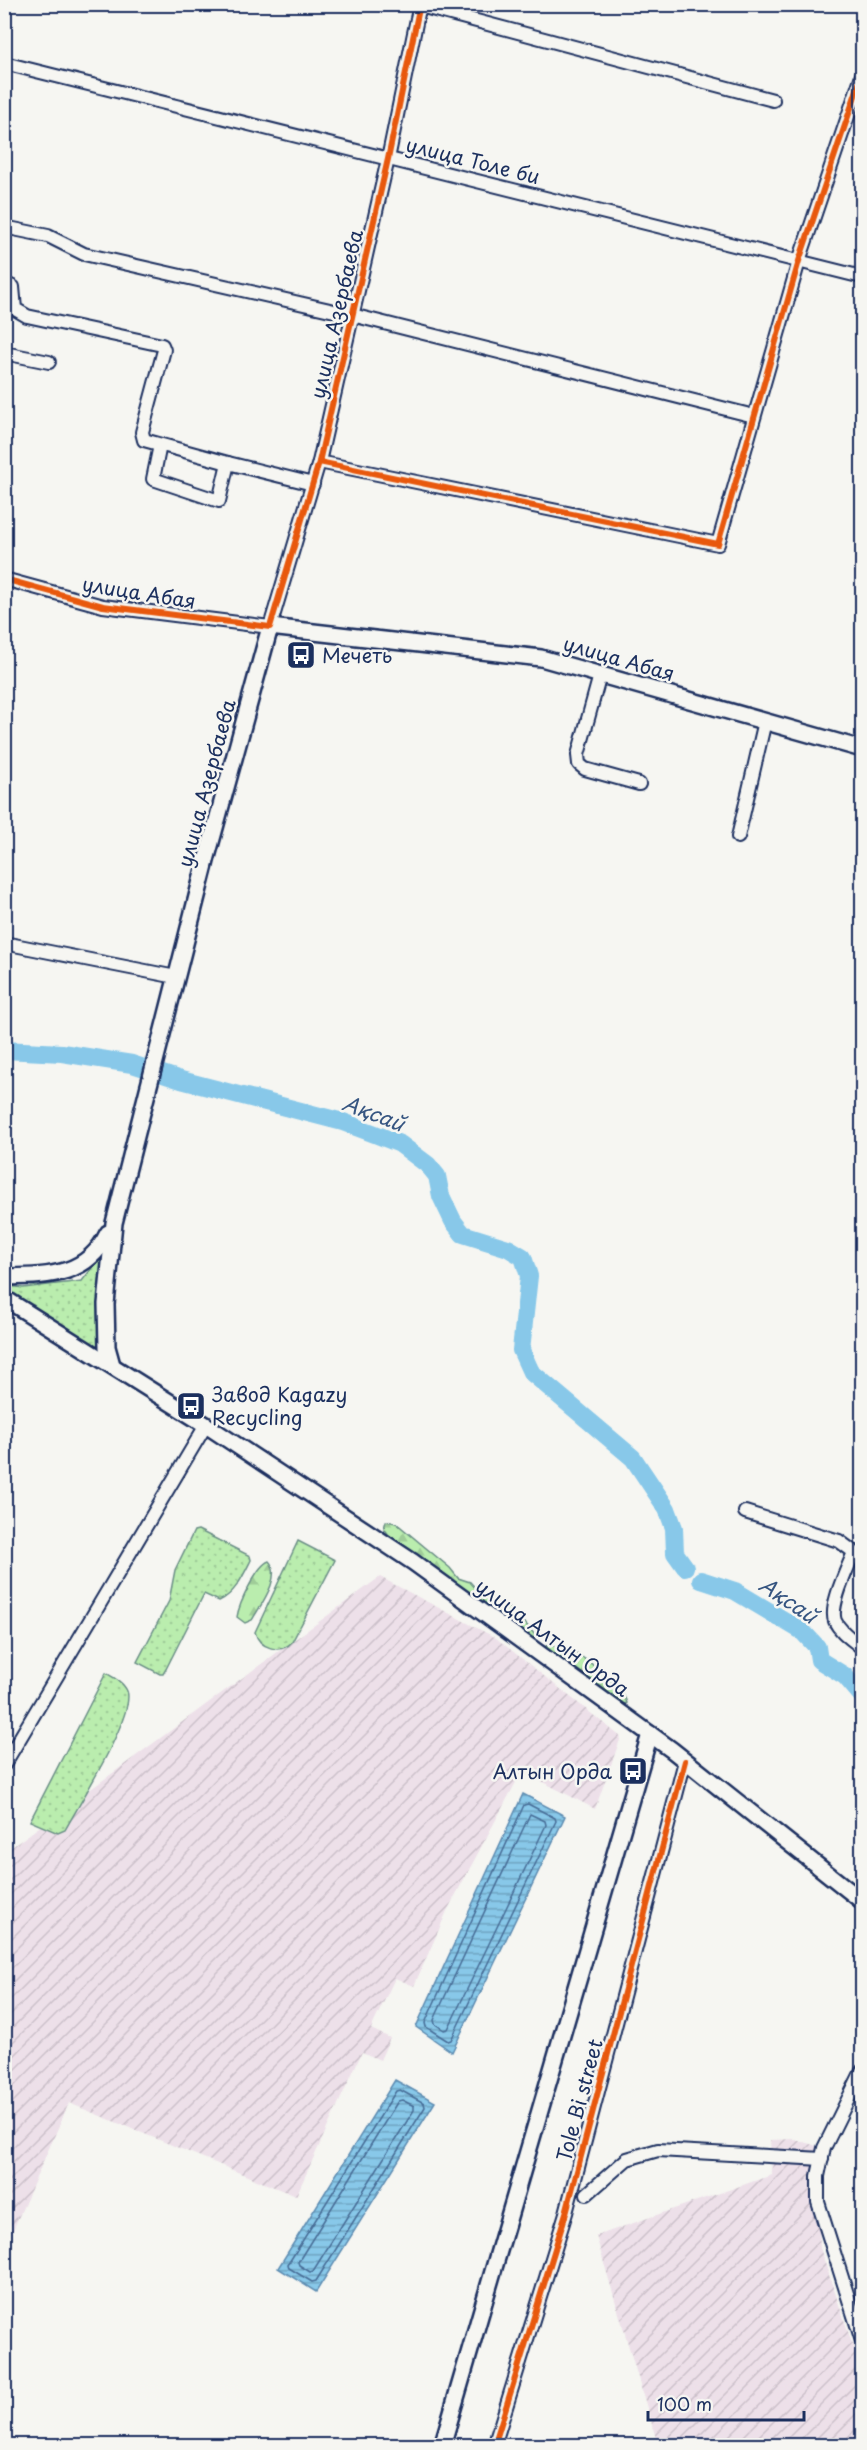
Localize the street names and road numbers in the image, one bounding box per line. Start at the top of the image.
street label: улица Толе би [403,129,543,191]
street label: улица Азербаева [302,226,370,402]
street label: улица Абая [80,568,198,616]
street label: улица Абая [560,628,678,688]
street label: улица Азербаева [169,695,243,870]
street label: улица Алтын Орда [470,1571,637,1704]
street label: Tole Bi street [548,2035,610,2165]

